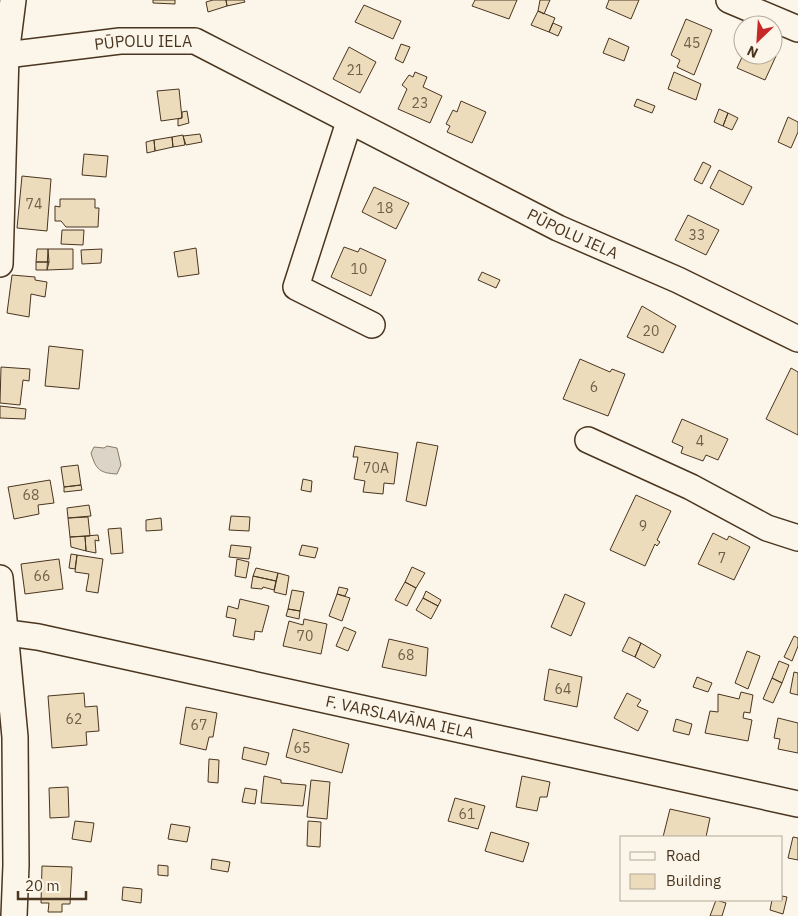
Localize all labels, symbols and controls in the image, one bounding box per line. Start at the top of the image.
north arrow [733,15,783,65]
street label: PŪPOLU IELA [93,31,192,54]
house number: 45 [684,34,700,52]
text: N [744,41,761,62]
house number: 21 [347,61,363,79]
house number: 23 [412,94,428,112]
house number: 74 [26,195,42,213]
house number: 18 [377,199,393,217]
street label: PŪPOLU IELA [524,204,622,263]
house number: 33 [689,226,705,244]
house number: 10 [351,260,367,278]
house number: 20 [643,322,659,340]
house number: 6 [590,378,598,396]
house number: 4 [696,432,704,450]
house number: 70A [363,459,389,477]
house number: 68 [23,486,39,504]
house number: 9 [639,517,647,535]
house number: 7 [718,549,726,567]
house number: 66 [34,567,50,585]
house number: 70 [297,627,313,645]
house number: 68 [398,646,414,664]
house number: 64 [555,680,571,698]
street label: F. VARSLAVĀNA IELA [324,691,476,743]
house number: 62 [66,710,82,728]
house number: 67 [191,716,207,734]
house number: 65 [294,739,310,757]
house number: 61 [459,805,475,823]
legend [620,836,783,901]
text: Road [666,846,701,865]
scale bar [18,868,85,900]
text: Building [666,871,721,890]
text: 20 m [25,876,60,895]

